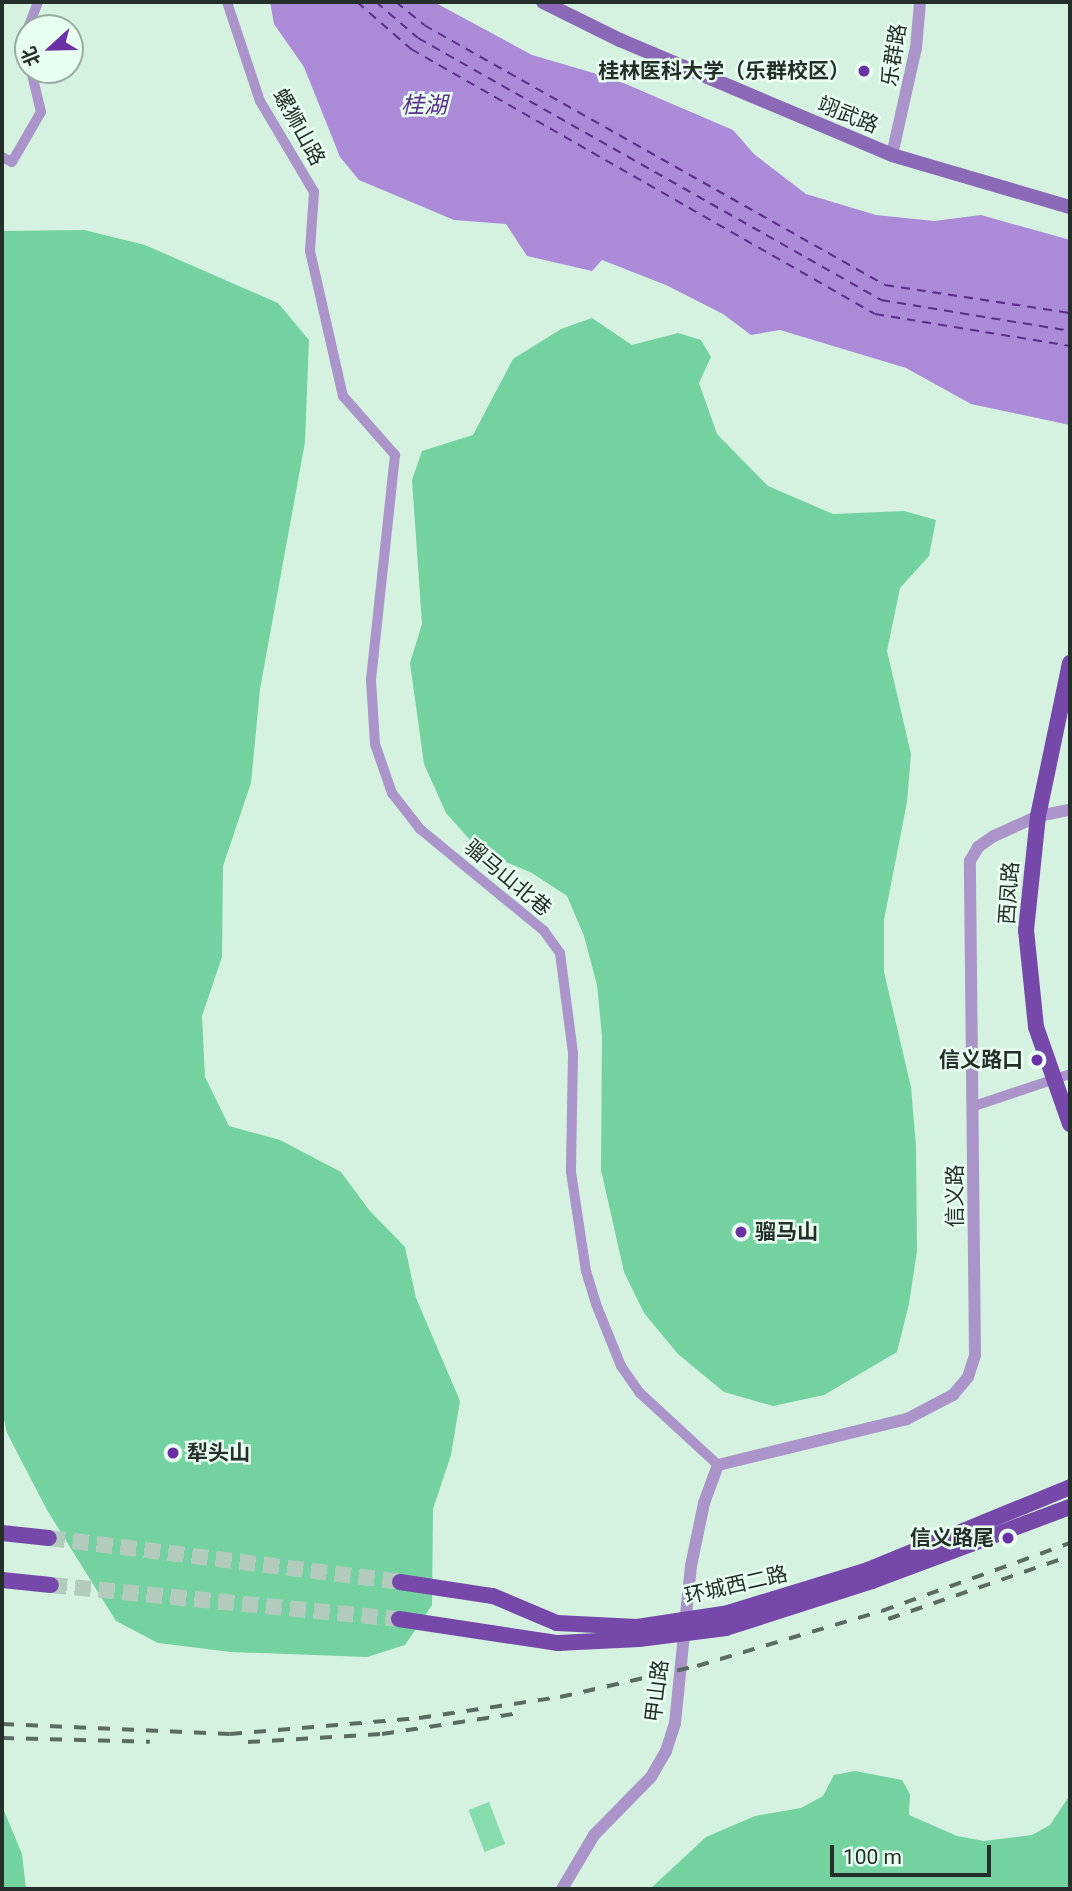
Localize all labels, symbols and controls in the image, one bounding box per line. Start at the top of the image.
north arrow [14,14,84,84]
street label: 乐群路 [877,22,911,88]
text: 北 [17,43,45,69]
place label: 桂林医科大学（乐群校区） [598,58,850,84]
marker: 桂林医科大学（乐群校区） [856,63,872,79]
street label: 螺狮山路 [268,84,330,170]
water label: 桂湖 [401,92,447,120]
street label: 翊武路 [814,92,882,138]
street label: 骝马山北巷 [460,835,556,921]
street label: 西凤路 [994,861,1024,925]
place label: 信义路口 [939,1047,1023,1073]
marker: 信义路口 [1029,1052,1045,1068]
street label: 信义路 [942,1165,968,1227]
place label: 骝马山 [755,1219,818,1245]
marker: 骝马山 [733,1224,749,1240]
place label: 犁头山 [187,1440,250,1466]
marker: 犁头山 [165,1445,181,1461]
place label: 信义路尾 [910,1525,994,1551]
marker: 信义路尾 [1000,1530,1016,1546]
street label: 环城西二路 [682,1561,790,1609]
street label: 甲山路 [641,1658,673,1724]
scale bar [834,1832,995,1876]
text: 100 m [843,1845,902,1869]

